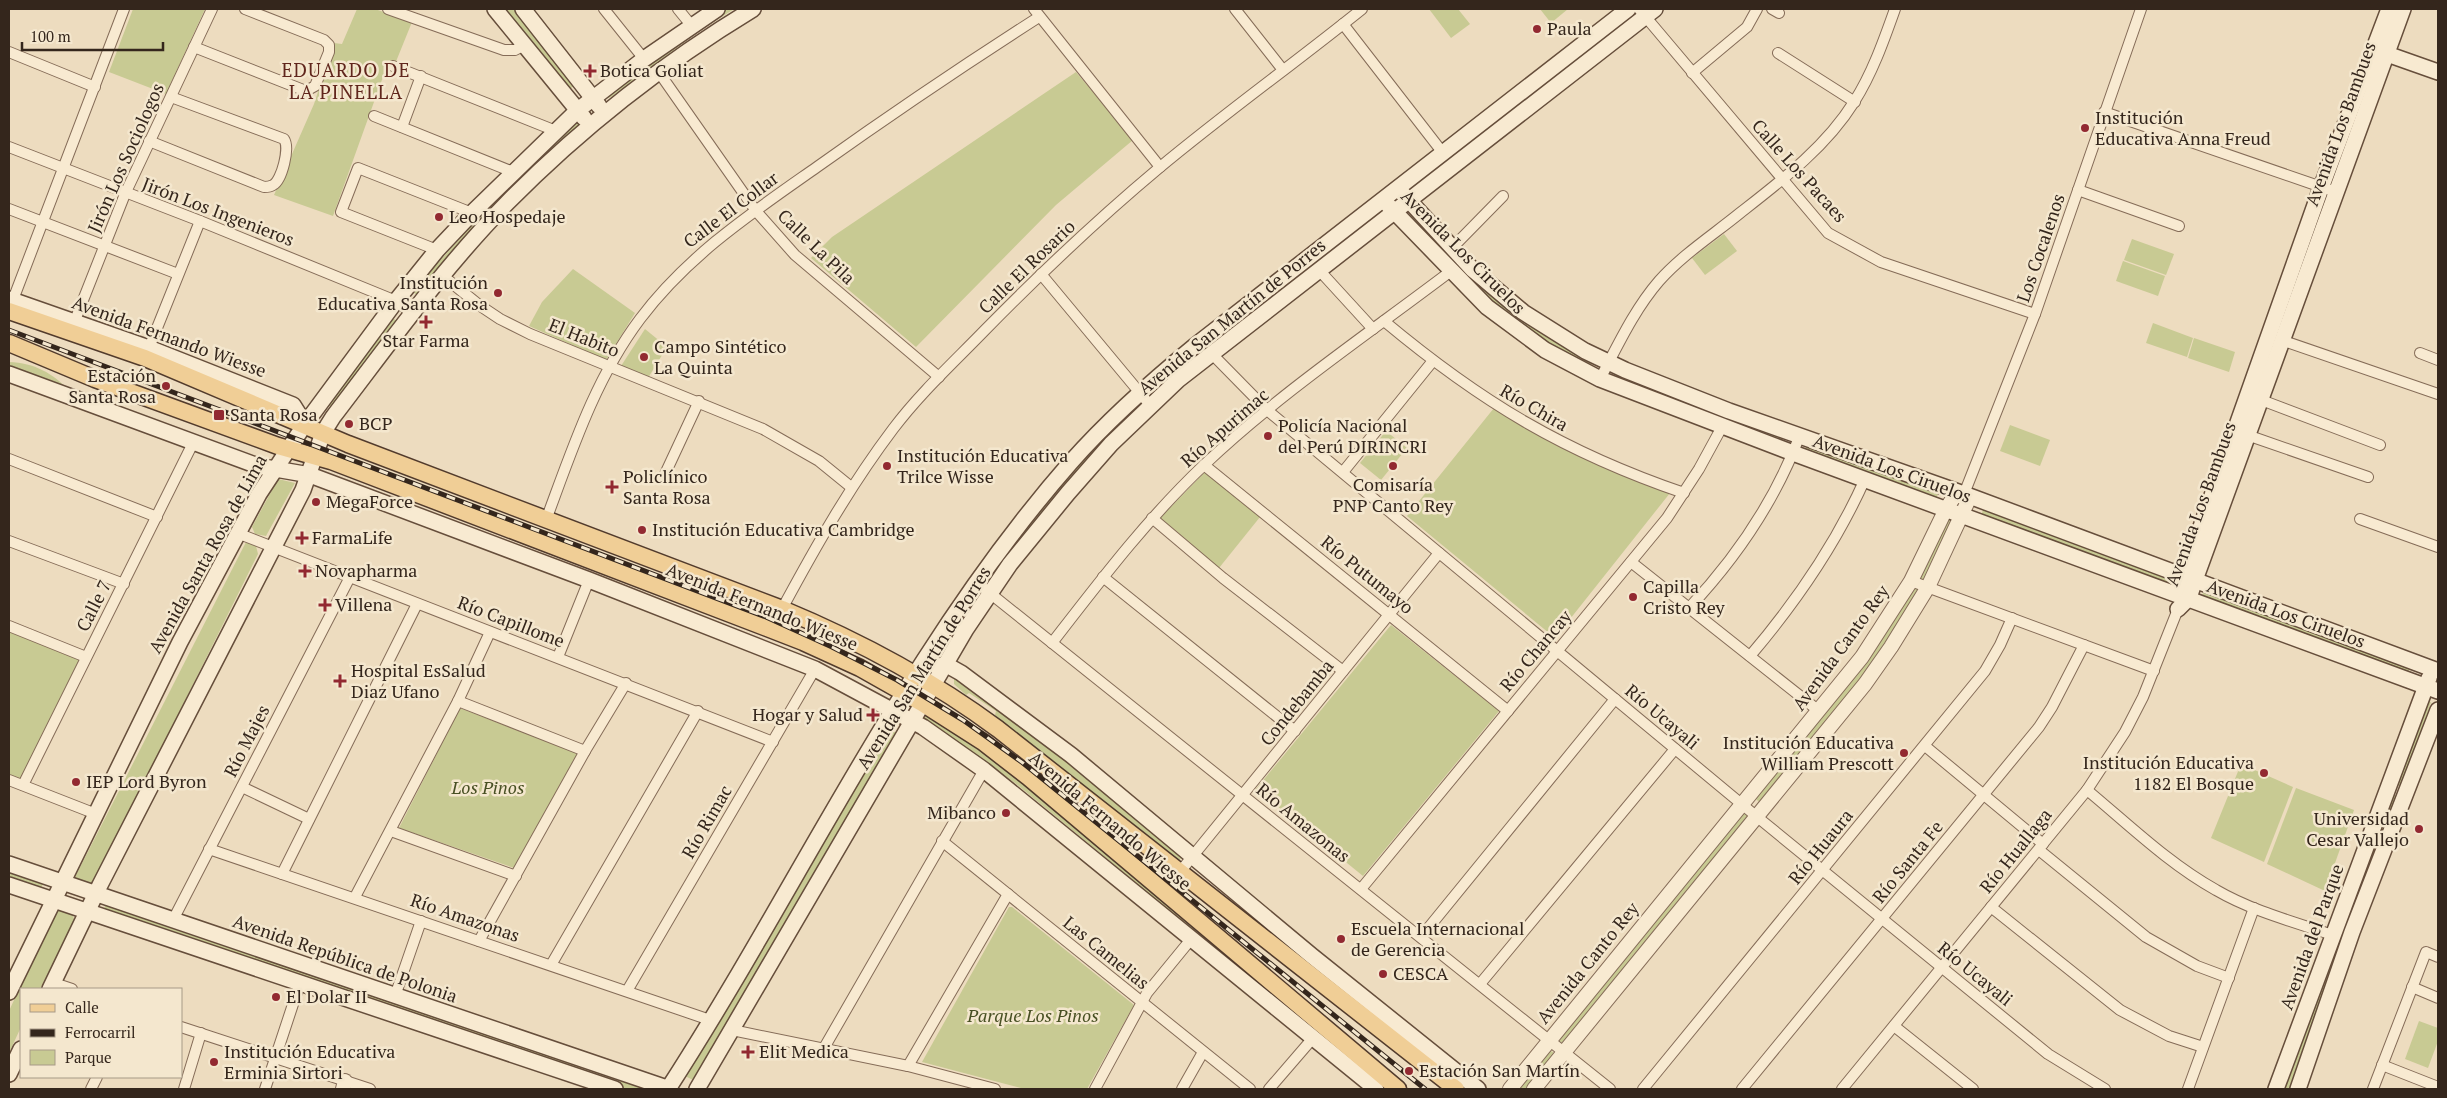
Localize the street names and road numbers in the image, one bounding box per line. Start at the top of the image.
street label: Avenida Los Bambues [2299,38,2381,209]
street label: Jirón Los Sociologos [81,79,169,236]
street label: Calle Los Pacaes [1747,114,1853,227]
street label: Calle El Collar [678,166,783,253]
street label: Jirón Los Ingenieros [139,171,298,251]
street label: Avenida Los Ciruelos [1396,184,1531,319]
street label: Los Cocalenos [2010,190,2070,305]
street label: Calle La Pila [773,203,861,289]
street label: Calle El Rosario [973,214,1080,318]
street label: Avenida San Martín de Porres [1132,233,1330,400]
street label: Avenida Fernando Wiesse [69,290,270,382]
street label: El Habito [545,312,623,362]
street label: Río Chira [1496,378,1573,436]
street label: Río Apurimac [1175,382,1273,472]
street label: Avenida Los Bambues [2159,418,2241,589]
street label: Avenida Los Ciruelos [1810,428,1975,508]
street label: Avenida Santa Rosa de Lima [142,450,272,657]
street label: Río Putumayo [1316,529,1419,619]
street label: Avenida Fernando Wiesse [663,557,862,656]
street label: Avenida San Martín de Porres [851,561,996,774]
street label: Avenida Los Ciruelos [2204,573,2369,653]
street label: Calle 7 [70,576,116,635]
street label: Avenida Canto Rey [1786,579,1894,715]
street label: Río Capillome [454,590,568,652]
street label: Río Chancay [1494,604,1577,696]
street label: Condebamba [1254,654,1338,750]
street label: Río Ucayali [1621,678,1705,754]
street label: Río Majes [218,700,274,781]
street label: Avenida Fernando Wiesse [1024,745,1197,895]
street label: Río Amazonas [1252,777,1355,867]
street label: Río Rimac [675,780,737,863]
street label: Río Huallaga [1974,803,2057,898]
street label: Río Huaura [1783,804,1858,889]
street label: Río Santa Fe [1867,815,1948,908]
street label: Avenida del Parque [2274,861,2349,1013]
street label: Río Amazonas [408,887,523,947]
street label: Avenida Canto Rey [1531,896,1644,1028]
street label: Avenida República de Polonia [230,908,461,1008]
street label: Las Camelias [1059,910,1155,994]
street label: Río Ucayali [1933,936,2018,1011]

